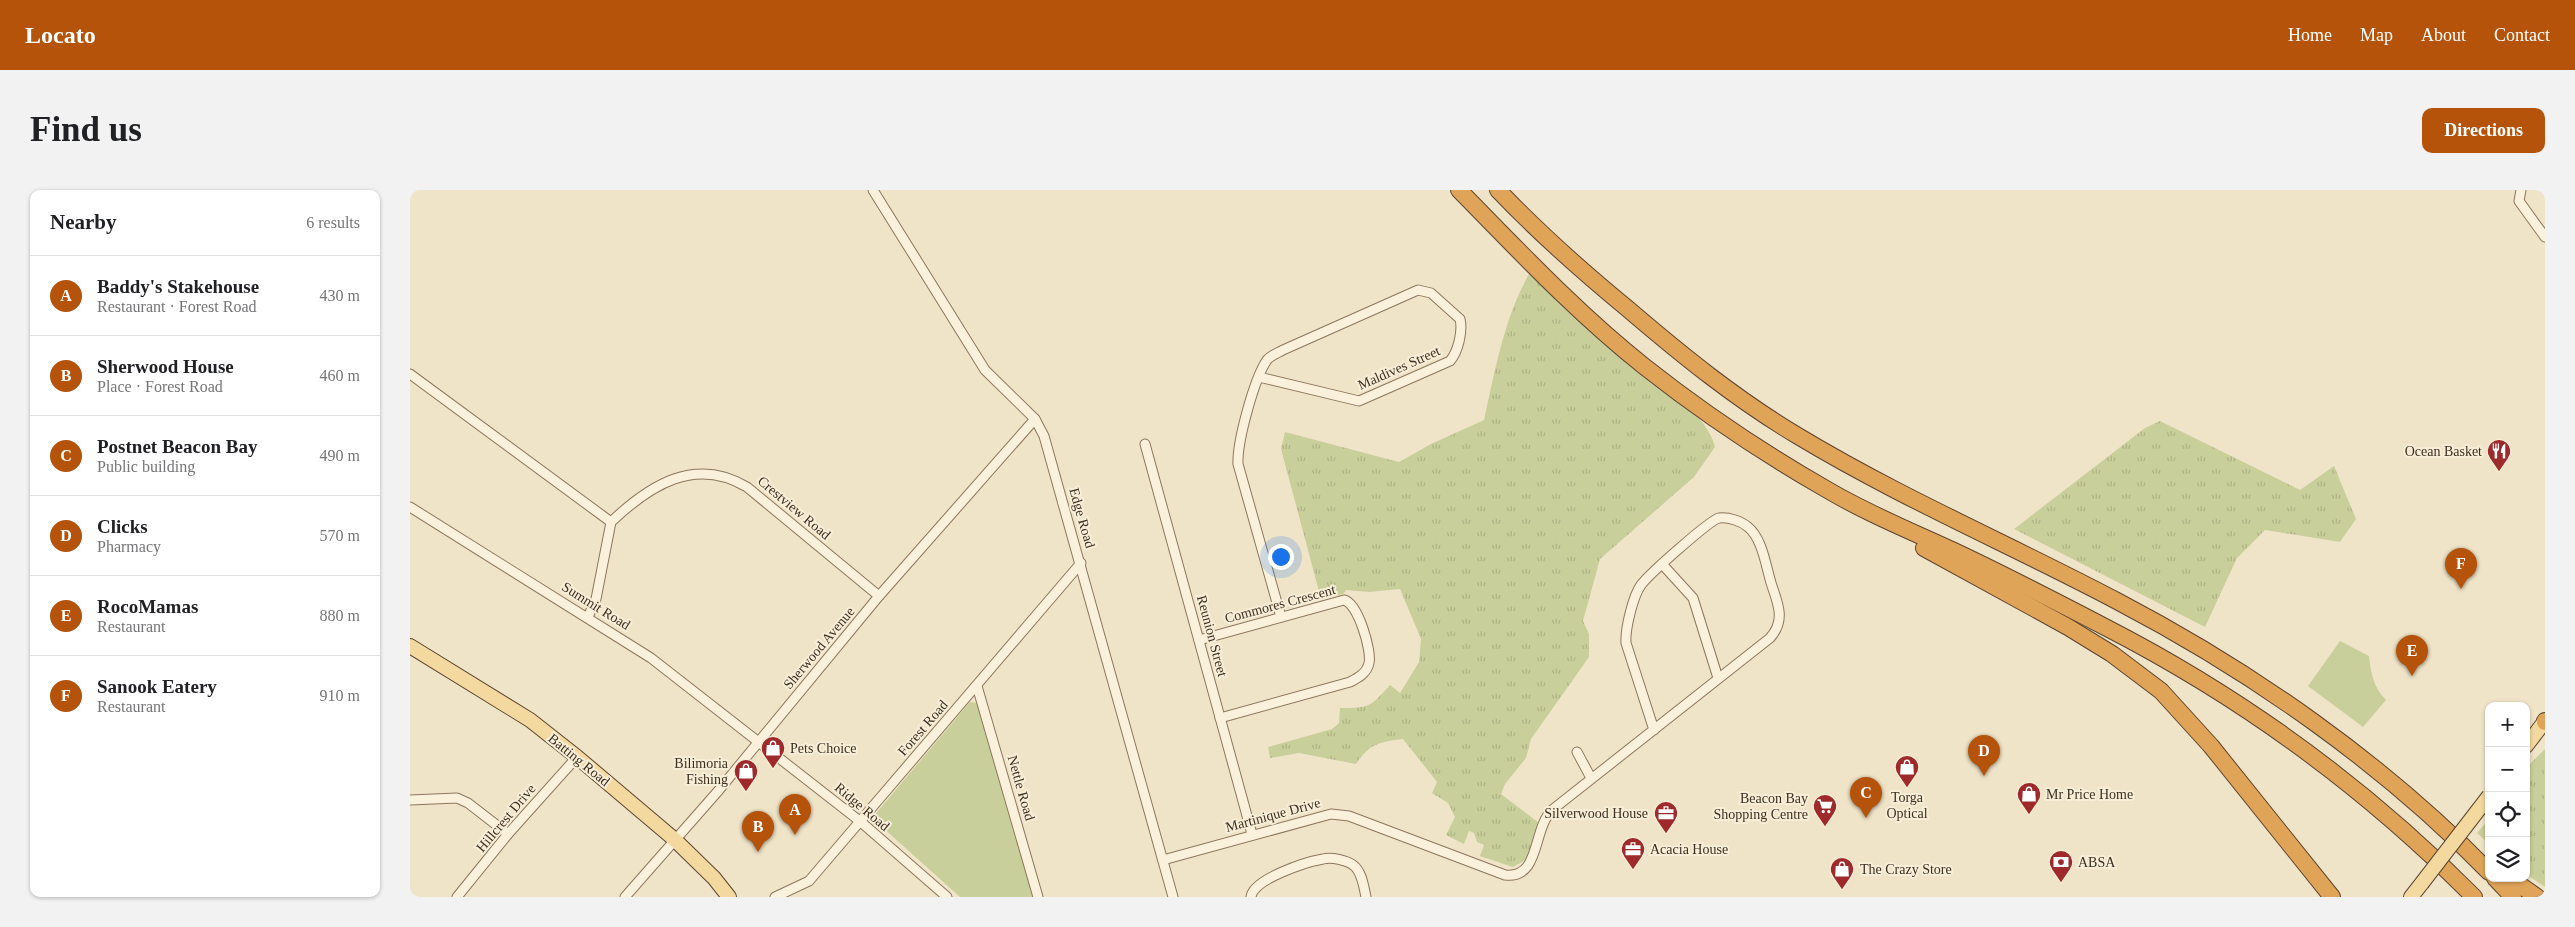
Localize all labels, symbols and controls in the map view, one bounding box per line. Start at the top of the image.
text: Locato [25,22,96,48]
text: Home [2288,25,2332,45]
text: Map [2360,25,2393,45]
text: About [2421,25,2466,45]
text: Contact [2494,25,2550,45]
button: Directions [2422,108,2545,153]
text: Find us [30,110,142,149]
text: Nearby [50,210,117,234]
text: 6 results [306,214,360,231]
text: Baddy's Stakehouse [97,276,259,297]
text: A [60,287,72,304]
text: 430 m [320,287,360,304]
text: Restaurant · Forest Road [97,298,257,315]
street label: Maldives Street [1356,343,1442,393]
text: Sherwood House [97,356,234,377]
text: B [61,367,71,384]
text: 460 m [320,367,360,384]
text: Place · Forest Road [97,378,223,395]
text: Postnet Beacon Bay [97,436,257,457]
restaurant icon: Ocean Basket [2486,438,2512,472]
place label: Ocean Basket [2405,444,2482,459]
text: C [60,447,72,464]
text: 490 m [320,447,360,464]
text: Public building [97,458,195,475]
street label: Crestview Road [755,473,833,543]
street label: Edge Road [1066,486,1098,550]
text: Clicks [97,516,148,537]
text: D [60,527,72,544]
text: 570 m [320,527,360,544]
text: Pharmacy [97,538,161,555]
your location [1268,544,1294,570]
pin: F [2445,548,2477,589]
street label: Summit Road [559,579,633,633]
street label: Commores Crescent [1223,582,1337,626]
street label: Reunion Street [1194,594,1230,678]
text: RocoMamas [97,596,198,617]
street label: Sherwood Avenue [780,604,858,692]
text: E [61,607,71,624]
text: 880 m [320,607,360,624]
text: Restaurant [97,618,165,635]
pin: E [2396,635,2428,676]
text: Sanook Eatery [97,676,217,697]
text: F [61,687,71,704]
text: 910 m [320,687,360,704]
street label: Forest Road [895,697,951,759]
text: Restaurant [97,698,165,715]
map controls [2485,702,2530,882]
button: + [2485,702,2530,747]
street label: Batting Road [545,731,613,789]
shop icon: Pets Choice [760,735,786,769]
pin: D [1968,735,2000,776]
place label: Pets Choice [790,741,857,756]
button: − [2485,747,2530,792]
street label: Nettle Road [1005,754,1037,822]
shop icon: Torga Optical [1894,754,1920,788]
place label: Bilimoria Fishing [674,756,729,787]
shop icon: Bilimoria Fishing [733,758,759,792]
pin: C [1850,777,1882,818]
street label: Ridge Road [832,780,892,834]
street label: Hillcrest Drive [473,781,539,855]
shop icon: Mr Price Home [2016,781,2042,815]
place label: Mr Price Home [2046,787,2133,802]
place label: Torga Optical [1886,790,1928,821]
place label: Beacon Bay Shopping Centre [1714,791,1808,822]
button: locate [2485,792,2530,837]
supermarket icon: Beacon Bay Shopping Centre [1812,793,1838,827]
pin: A [779,794,811,835]
street label: Martinique Drive [1224,795,1322,835]
office icon: Silverwood House [1653,800,1679,834]
place label: Silverwood House [1544,806,1648,821]
pin: B [742,811,774,852]
office icon: Acacia House [1620,836,1646,870]
button: layers [2485,837,2530,882]
place label: Acacia House [1650,842,1728,857]
bank icon: ABSA [2048,849,2074,883]
place label: ABSA [2078,855,2116,870]
shop icon: The Crazy Store [1829,856,1855,890]
place label: The Crazy Store [1860,862,1952,877]

